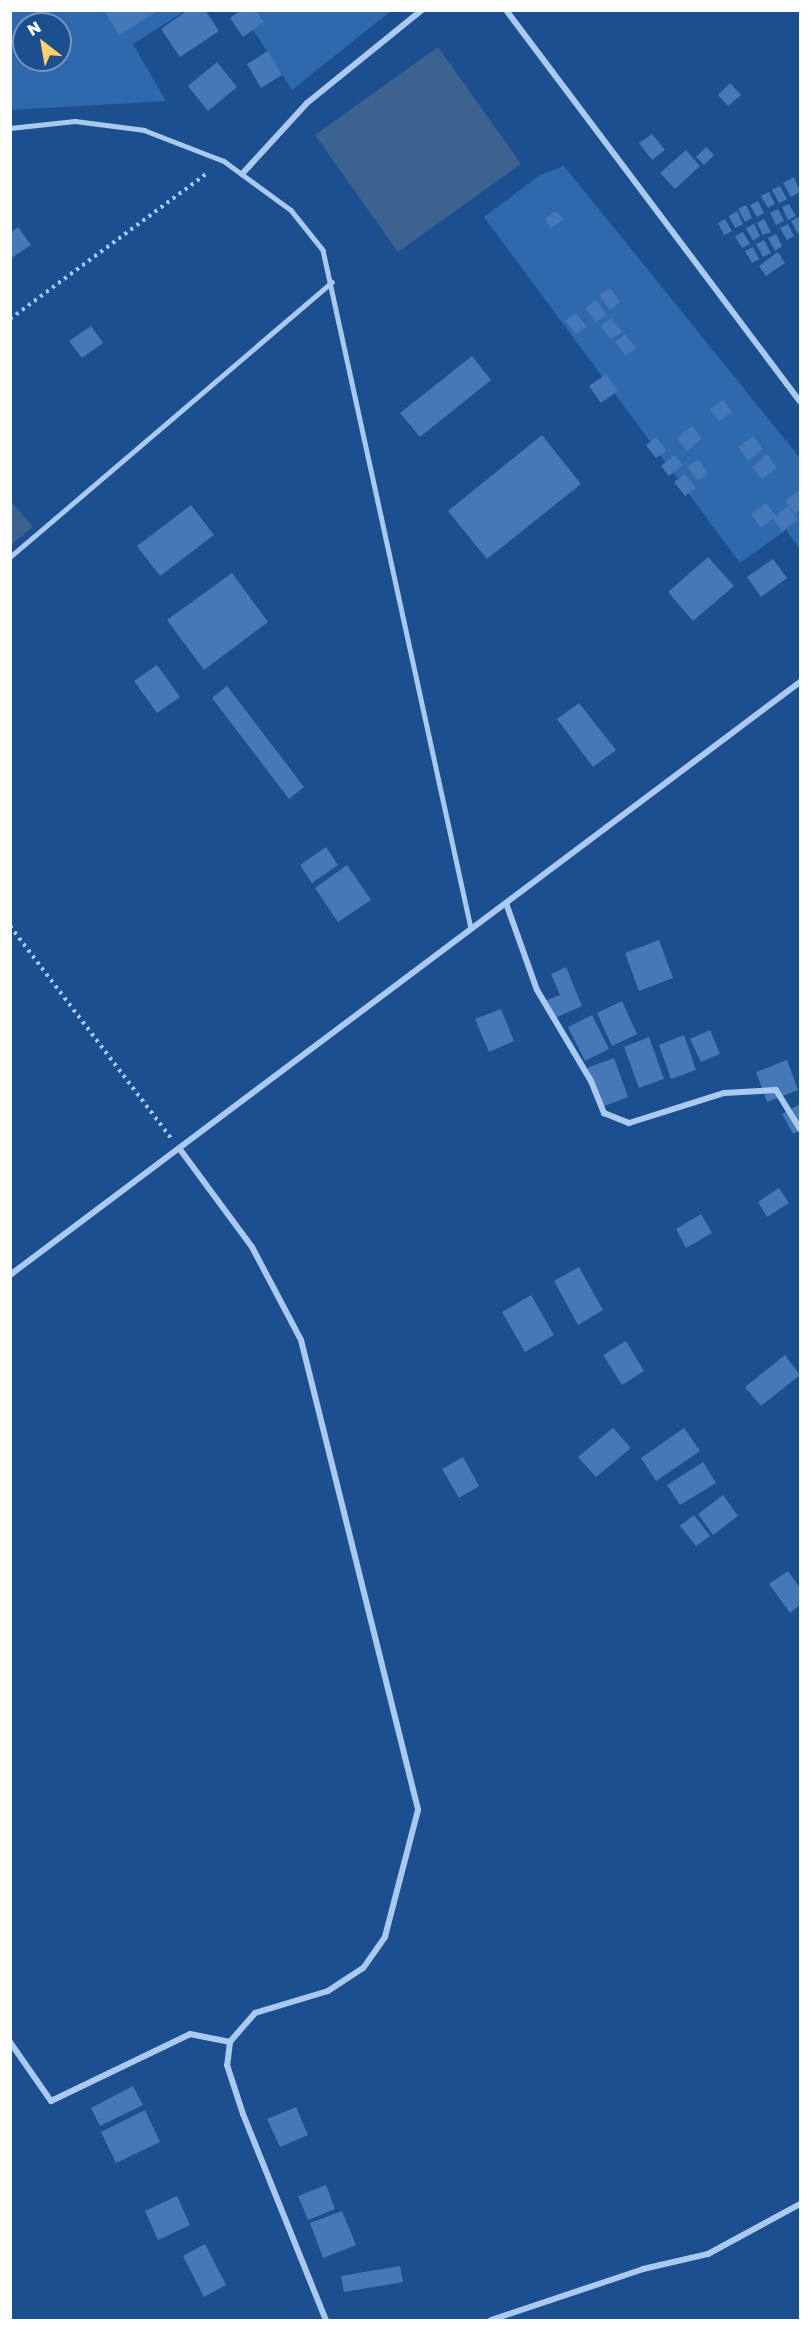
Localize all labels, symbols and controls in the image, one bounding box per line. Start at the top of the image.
north arrow [12,12,72,72]
text: N [23,17,44,40]

